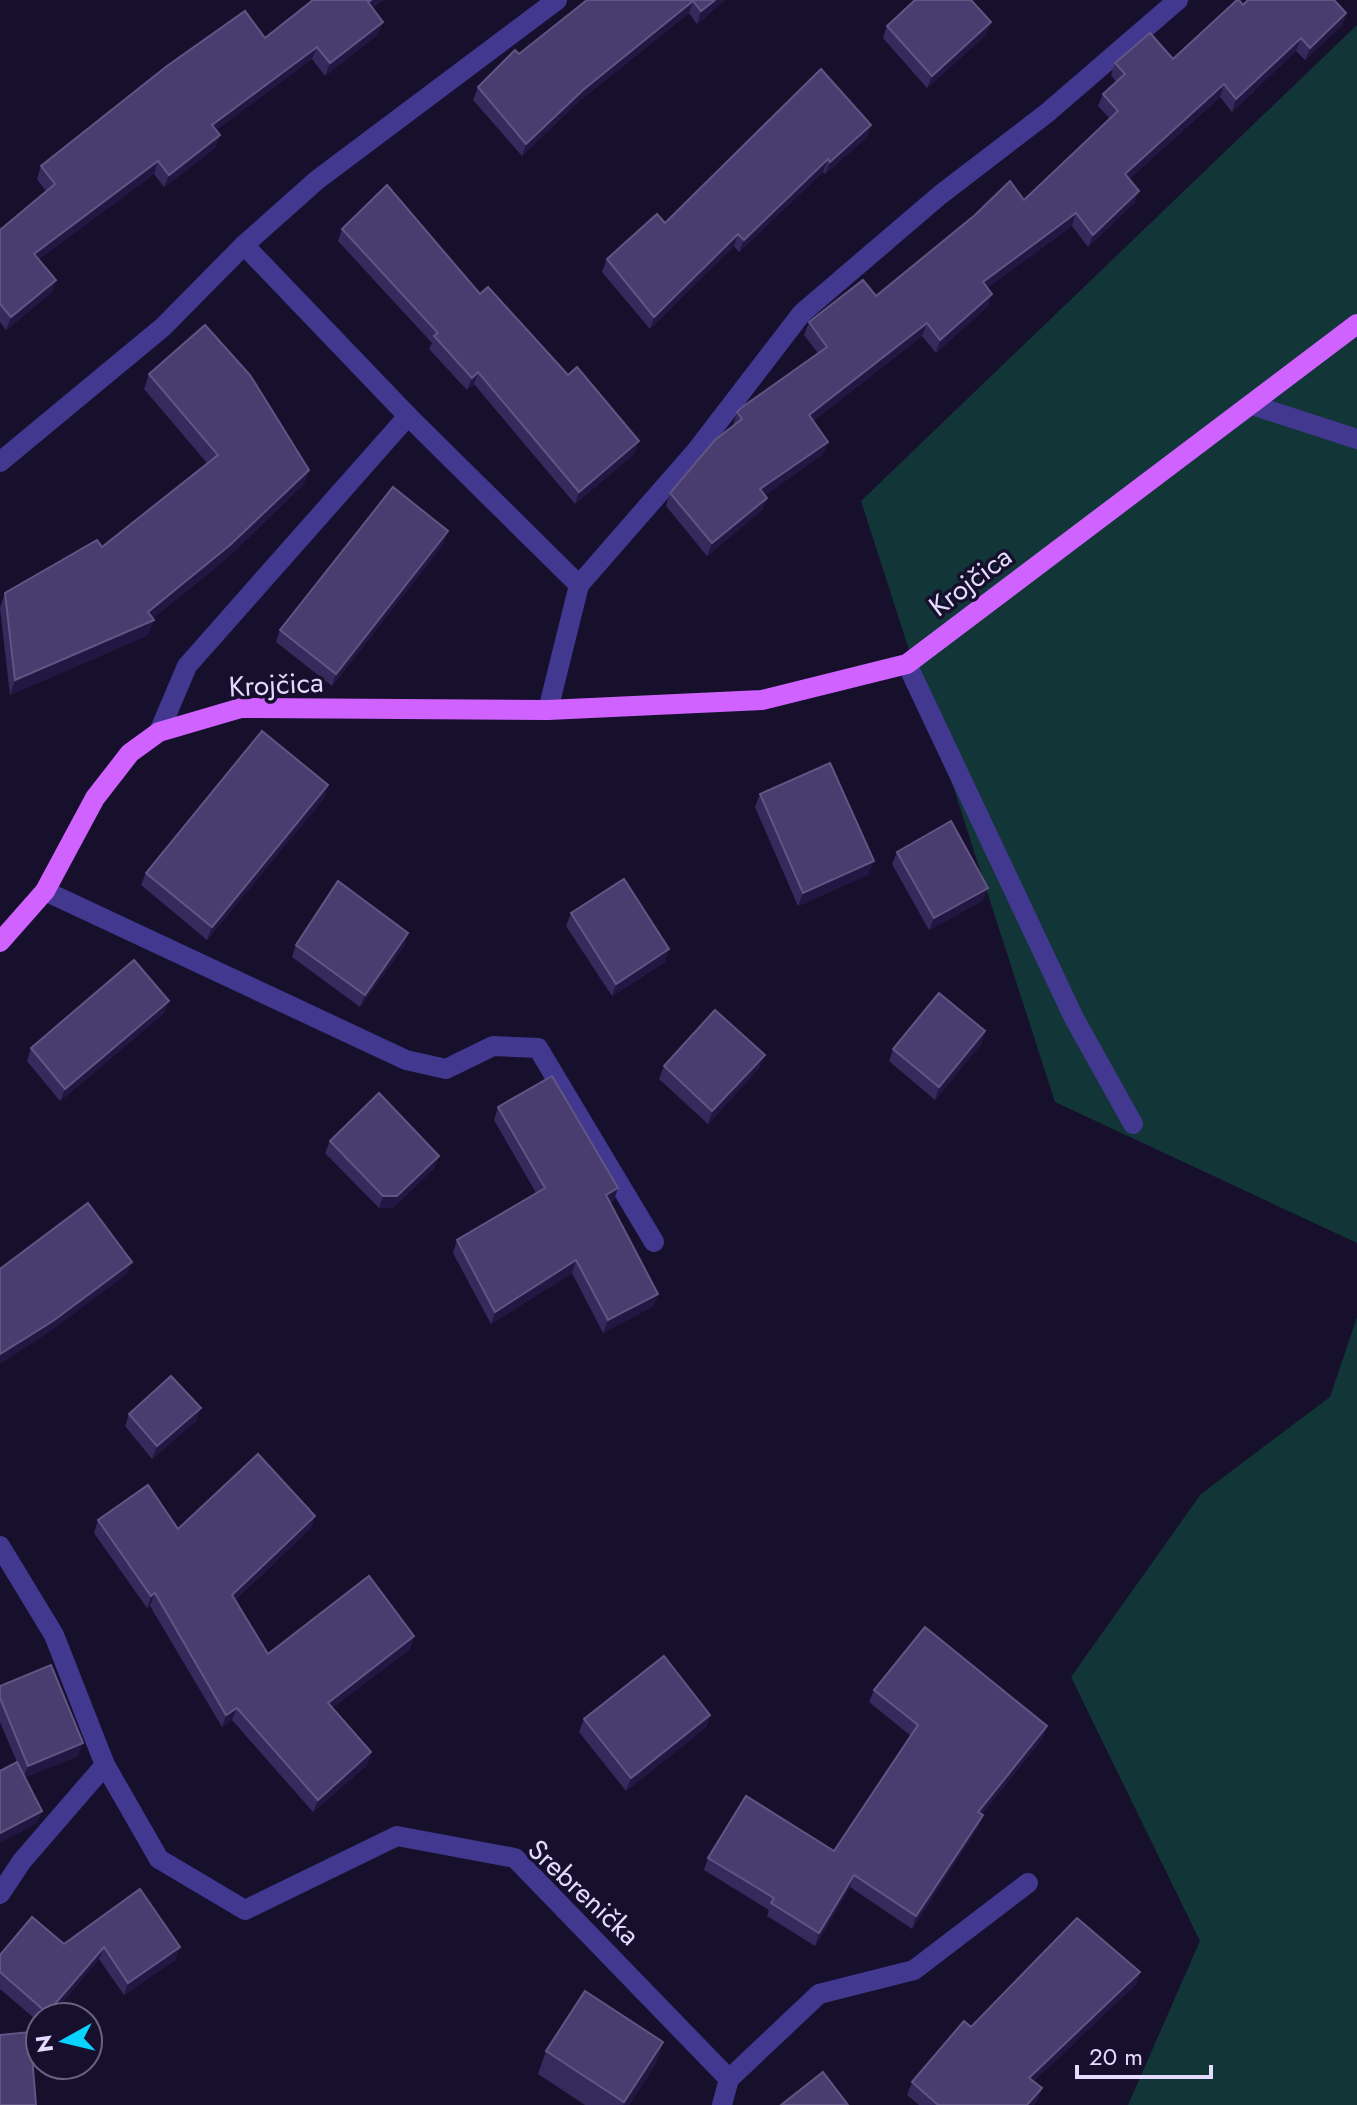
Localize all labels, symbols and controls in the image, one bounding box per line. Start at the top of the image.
street label: Krojčica [920,536,1020,626]
street label: Krojčica [228,662,324,707]
street label: Srebrenička [519,1830,649,1955]
north arrow [24,2001,104,2081]
scale bar [1077,2029,1211,2079]
text: N [27,2033,61,2055]
text: 20 m [1089,2039,1143,2074]

